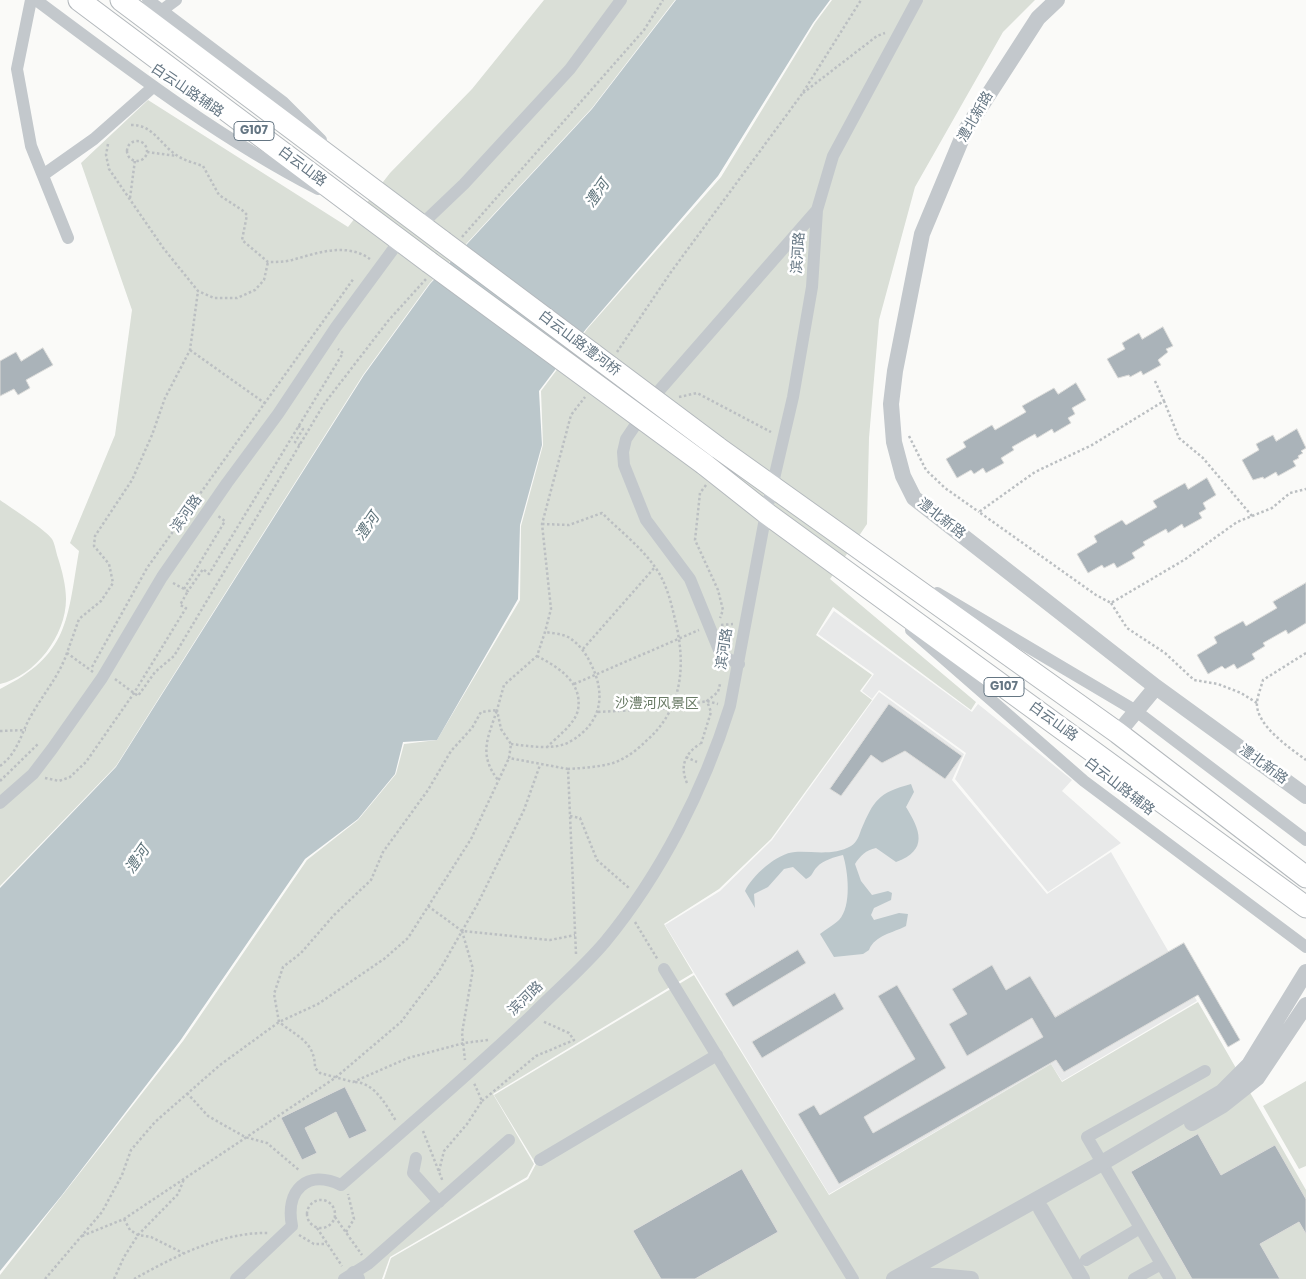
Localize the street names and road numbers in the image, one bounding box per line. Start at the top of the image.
street label: 白云山路辅路 [147,61,227,121]
street label: 澧北新路 [955,89,997,145]
road number: G107 [234,122,274,140]
street label: 白云山路 [275,143,329,191]
street label: 滨河路 [789,231,809,275]
street label: 白云山路澧河桥 [535,308,623,380]
street label: 滨河路 [168,492,206,536]
street label: 澧北新路 [914,495,968,543]
street label: 滨河路 [713,627,737,671]
road number: G107 [984,678,1024,696]
street label: 白云山路 [1025,699,1081,745]
street label: 澧北新路 [1235,742,1291,788]
street label: 白云山路辅路 [1081,755,1157,819]
street label: 滨河路 [505,978,547,1020]

